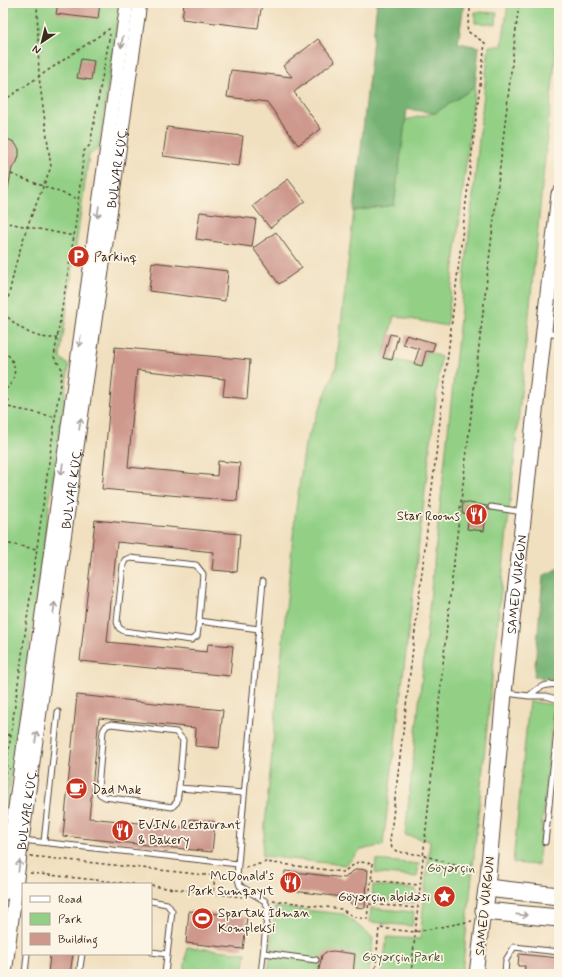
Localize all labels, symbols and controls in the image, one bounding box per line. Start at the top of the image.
north arrow [22,22,62,62]
one-way arrow [118,35,126,48]
text: N [30,42,44,57]
street label: BULVAR KÜÇ. [104,126,132,209]
one-way arrow [94,205,101,218]
parking icon: Parkinq [66,243,92,269]
place label: Parkinq [94,249,137,266]
one-way arrow [76,334,84,347]
one-way arrow [76,418,84,431]
street label: BULVAR KÜÇ. [58,447,87,530]
one-way arrow [58,462,66,475]
restaurant icon: Star Rooms [463,502,489,528]
place label: Star Rooms [397,508,460,525]
street label: SAMED VURGUN [504,534,531,635]
one-way arrow [50,602,58,615]
one-way arrow [32,731,40,744]
street label: BULVAR KÜÇ. [14,768,42,851]
cafe icon: Dad Mak [63,776,89,802]
place label: Dad Mak [92,782,142,799]
place label: EVIN6 Restaurant & Bakery [138,817,241,849]
restaurant icon: EVIN6 Restaurant & Bakery [109,818,135,844]
street label: SAMED VURGUN [472,856,499,957]
one-way arrow [15,860,22,873]
park label: Göyərçin [427,860,475,877]
place label: McDonald's Park Sumqayıt [188,868,274,900]
restaurant icon: McDonald's Park Sumqayıt [277,869,303,895]
legend [22,883,152,955]
place icon: Göyərçin abidəsi [432,883,458,909]
place label: Göyərçin abidəsi [338,889,430,906]
text: Road [58,892,82,908]
place label: Spartak İdman Kompleksi [218,905,310,937]
sports icon: Spartak İdman Kompleksi [189,906,215,932]
one-way arrow [515,911,528,918]
text: Park [58,912,82,928]
text: Building [58,932,98,949]
park label: Göyərçin Parkı [362,949,444,966]

